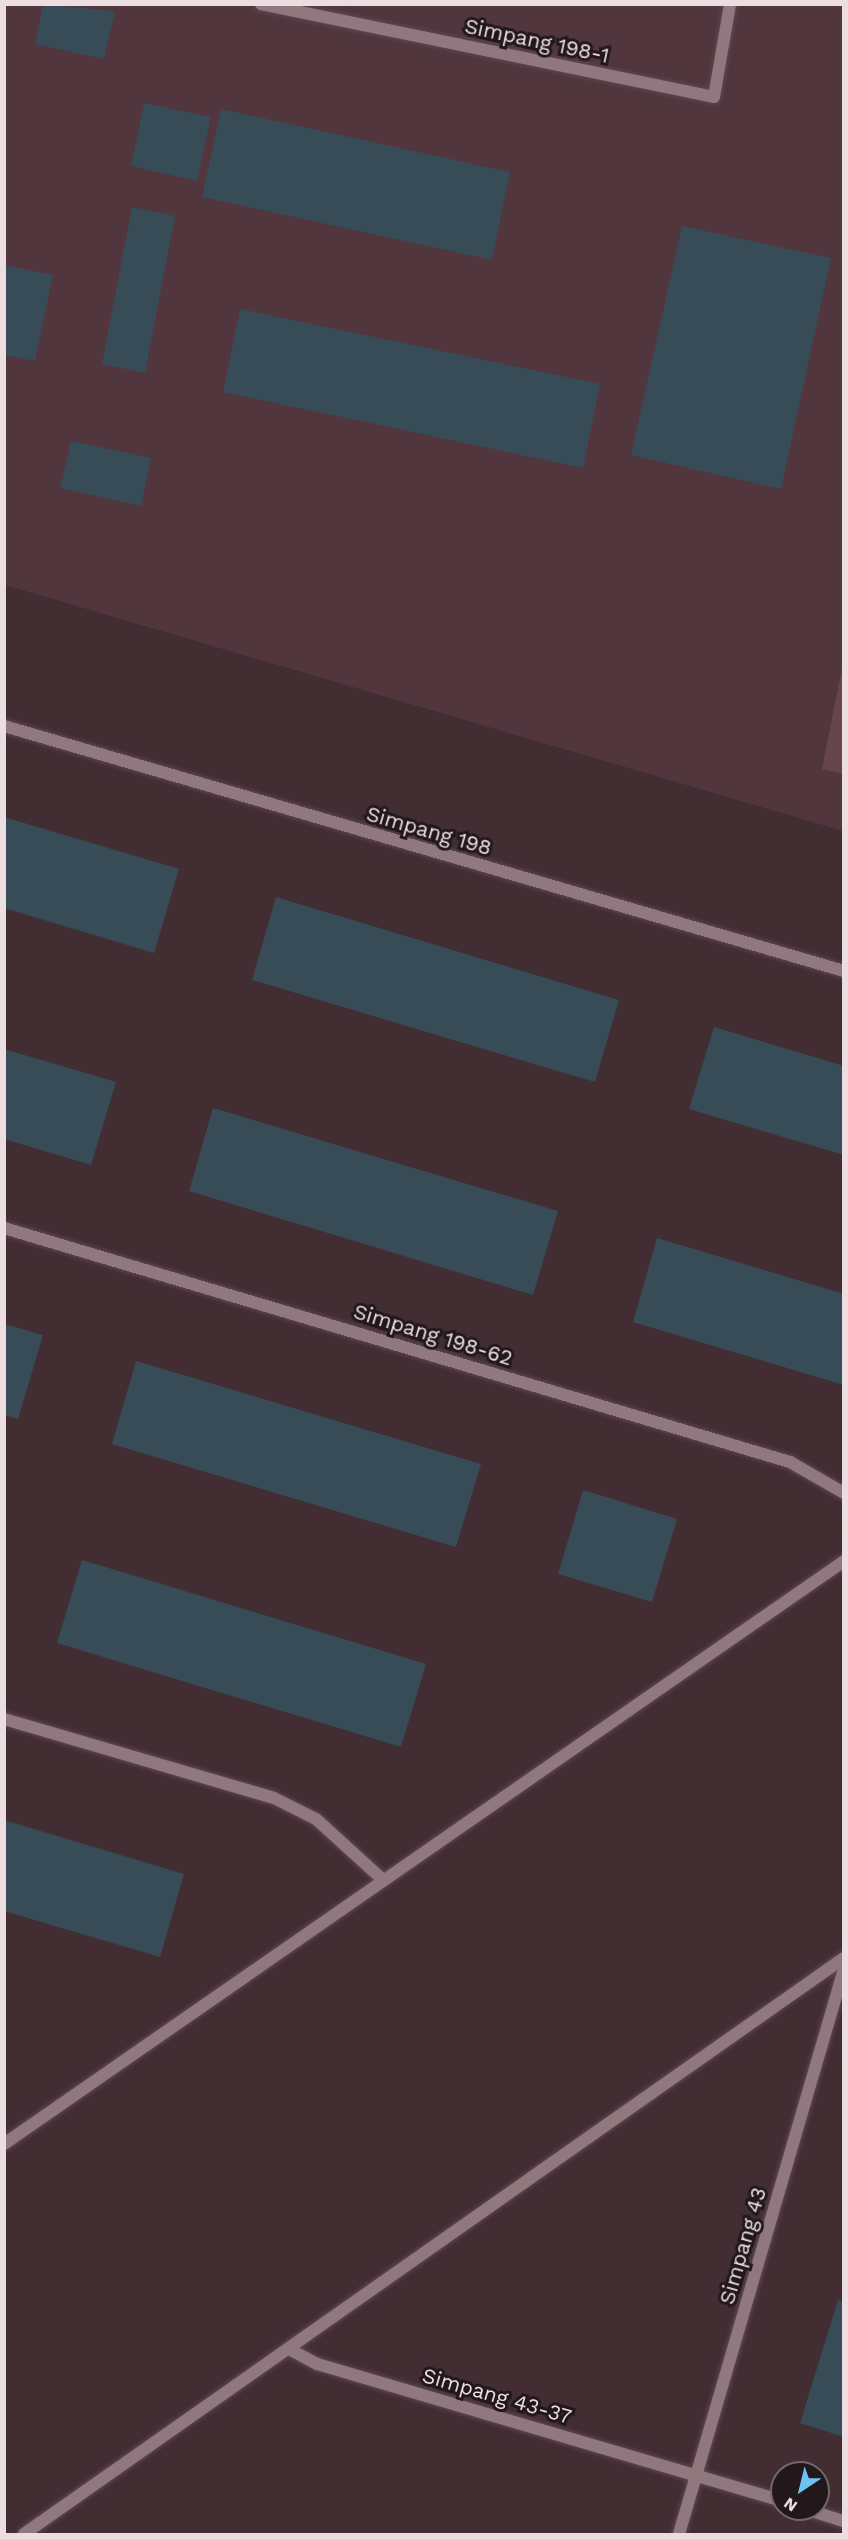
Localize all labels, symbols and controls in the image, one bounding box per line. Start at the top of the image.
street label: Simpang 198-1 [462,13,612,69]
street label: Simpang 198 [363,801,495,861]
street label: Simpang 198-62 [350,1299,516,1371]
street label: Simpang 43 [714,2185,772,2307]
street label: Simpang 43-37 [420,2363,574,2429]
north arrow [770,2461,830,2521]
text: N [780,2493,801,2516]

